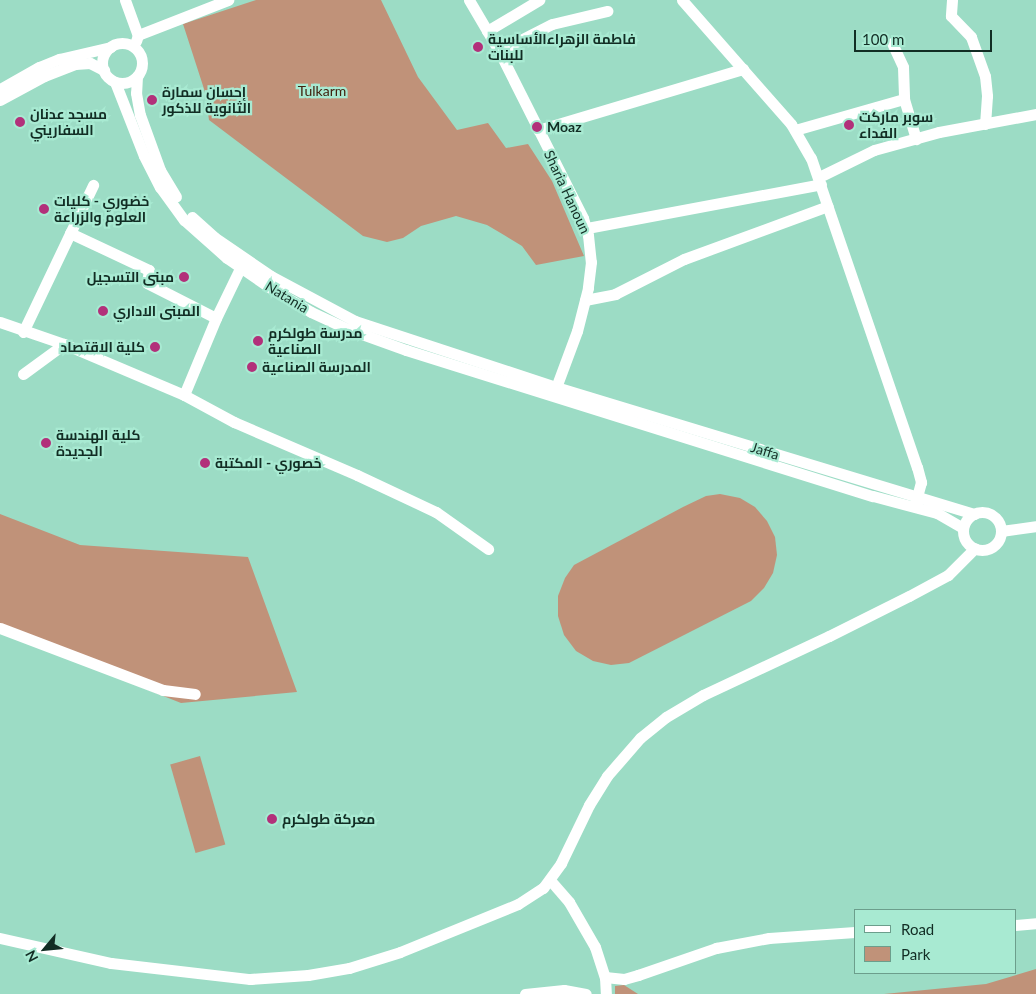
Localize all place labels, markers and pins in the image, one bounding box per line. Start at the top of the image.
place label: فاطمة الزهراءالأساسية للبنات [488,31,636,64]
marker: فاطمة الزهراءالأساسية للبنات [472,41,484,53]
place label: إحسان سمارة الثانوية للذكور [162,84,251,116]
marker: إحسان سمارة الثانوية للذكور [146,94,158,106]
place label: مسجد عدنان السفاريني [30,106,107,138]
place label: سوبر ماركت الفداء [859,109,933,142]
marker: مسجد عدنان السفاريني [14,116,26,128]
place label: Moaz [547,119,582,135]
marker: سوبر ماركت الفداء [843,119,855,131]
marker: Moaz [531,121,543,133]
place label: خضوري - كليات العلوم والزراعة [54,193,149,226]
marker: خضوري - كليات العلوم والزراعة [38,203,50,215]
place label: مبنى التسجيل [87,269,174,285]
marker: مبنى التسجيل [178,271,190,283]
place label: المبنى الاداري [113,303,200,319]
marker: المبنى الاداري [97,305,109,317]
place label: مدرسة طولكرم الصناعية [268,325,363,358]
marker: مدرسة طولكرم الصناعية [252,335,264,347]
place label: كلية الاقتصاد [60,339,145,355]
marker: كلية الاقتصاد [149,341,161,353]
place label: المدرسة الصناعية [262,359,371,375]
marker: المدرسة الصناعية [246,361,258,373]
place label: كلية الهندسة الجديدة [56,427,140,460]
marker: كلية الهندسة الجديدة [40,437,52,449]
place label: خصوري - المكتبة [215,455,322,471]
marker: خصوري - المكتبة [199,457,211,469]
place label: معركة طولكرم [282,811,375,827]
marker: معركة طولكرم [266,813,278,825]

